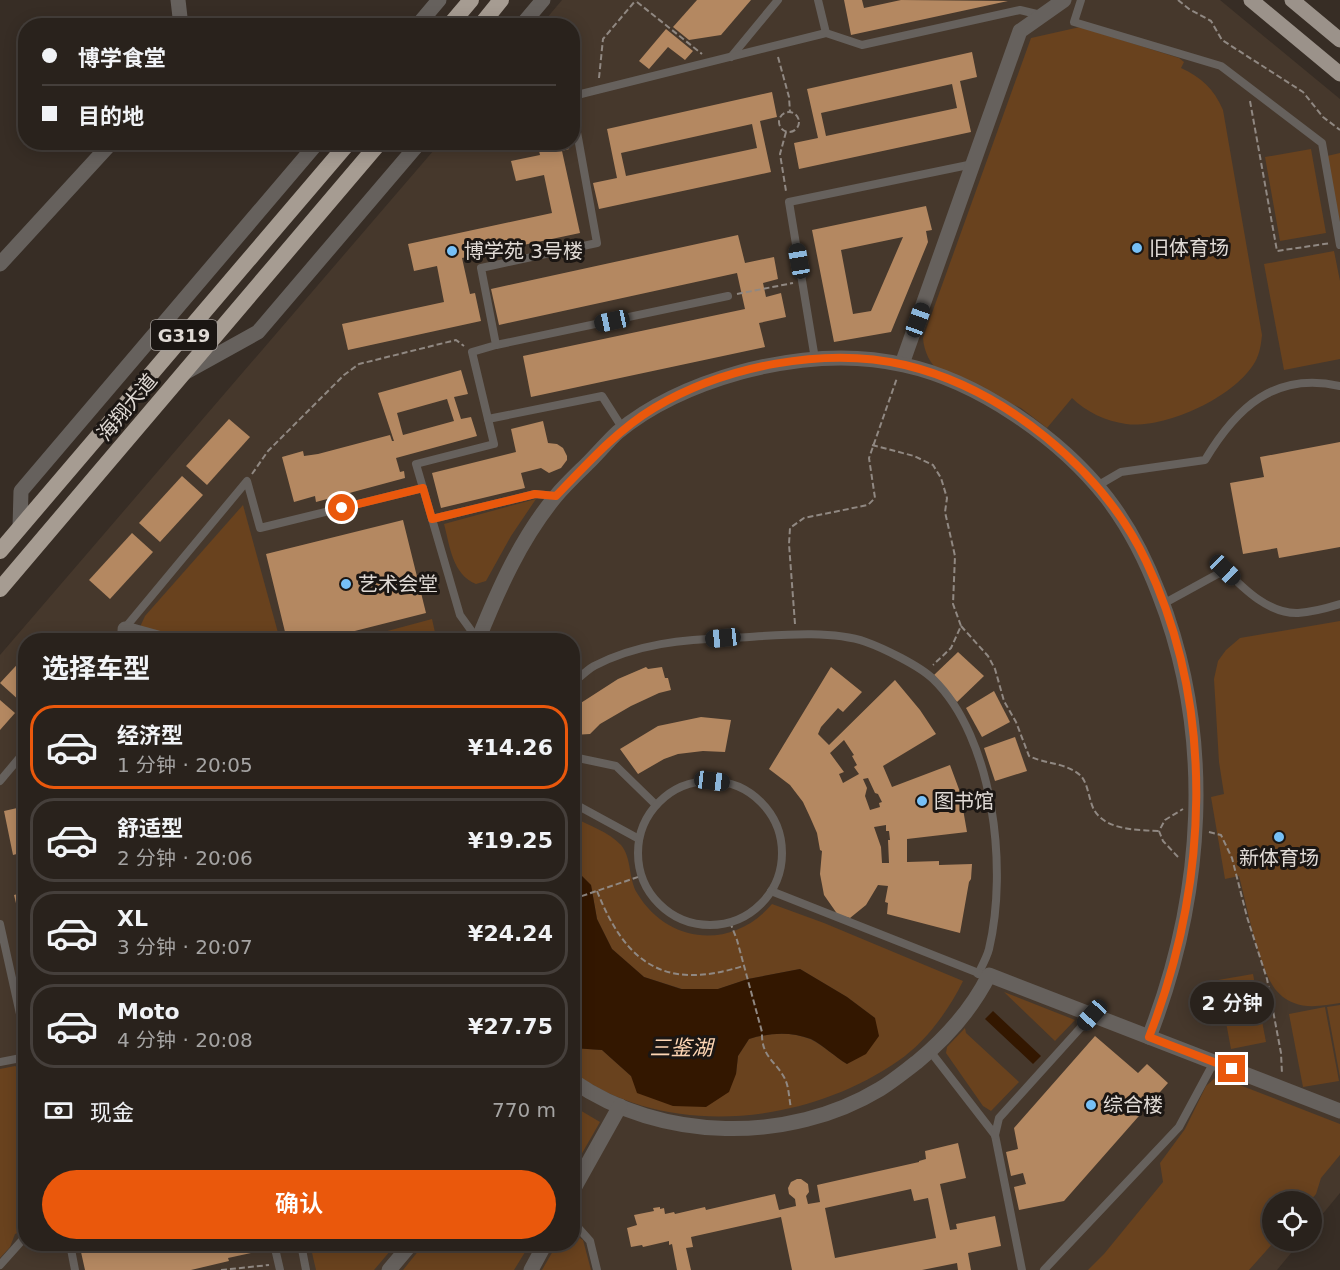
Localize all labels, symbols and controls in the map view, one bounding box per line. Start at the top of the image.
text: 博学食堂 [78,46,166,71]
text: 目的地 [78,104,144,129]
place label: 旧体育场 [1149,236,1229,260]
place label: 博学苑 3号楼 [464,239,583,263]
marker: 旧体育场 [1130,241,1144,255]
car [787,242,811,280]
marker: 博学苑 3号楼 [445,244,459,258]
car [903,300,933,340]
car [593,308,631,334]
road number: G319 [151,320,217,350]
street label: 海翔大道 [92,369,162,445]
route start [328,494,355,521]
car [1206,551,1244,589]
place label: 艺术会堂 [358,572,438,596]
marker: 艺术会堂 [339,577,353,591]
car [704,627,742,649]
text: 选择车型 [42,653,150,684]
icon: car [45,720,99,774]
text: 经济型 [117,723,183,748]
text: ¥14.26 [468,735,553,760]
text: 1 分钟 · 20:05 [117,753,253,777]
car [693,770,731,792]
place label: 图书馆 [934,789,994,813]
marker: 图书馆 [915,794,929,808]
icon: car [45,813,99,867]
text: 舒适型 [117,816,183,841]
text: ¥19.25 [468,828,553,853]
marker: 新体育场 [1272,830,1286,844]
text: 2 分钟 · 20:06 [117,846,253,870]
place label: 新体育场 [1239,846,1319,870]
icon: car [45,906,99,960]
text: XL [117,906,148,931]
text: ¥24.24 [468,921,553,946]
text: 3 分钟 · 20:07 [117,935,253,959]
callout: 2 分钟 [1190,982,1274,1024]
text: 2 分钟 [1202,991,1262,1015]
car [1073,996,1111,1034]
icon: car [45,999,99,1053]
text: Moto [117,999,180,1024]
text: ¥27.75 [468,1014,553,1039]
text: 4 分钟 · 20:08 [117,1028,253,1052]
water label: 三鉴湖 [650,1036,715,1060]
route end [1218,1055,1245,1082]
place label: 综合楼 [1103,1093,1163,1117]
icon: cash [42,1094,75,1127]
text: 770 m [492,1098,556,1122]
marker: 综合楼 [1084,1098,1098,1112]
text: 现金 [90,1100,134,1125]
button: 确认 [42,1170,556,1239]
map controls [1262,1191,1322,1251]
button: locate [1262,1191,1322,1251]

